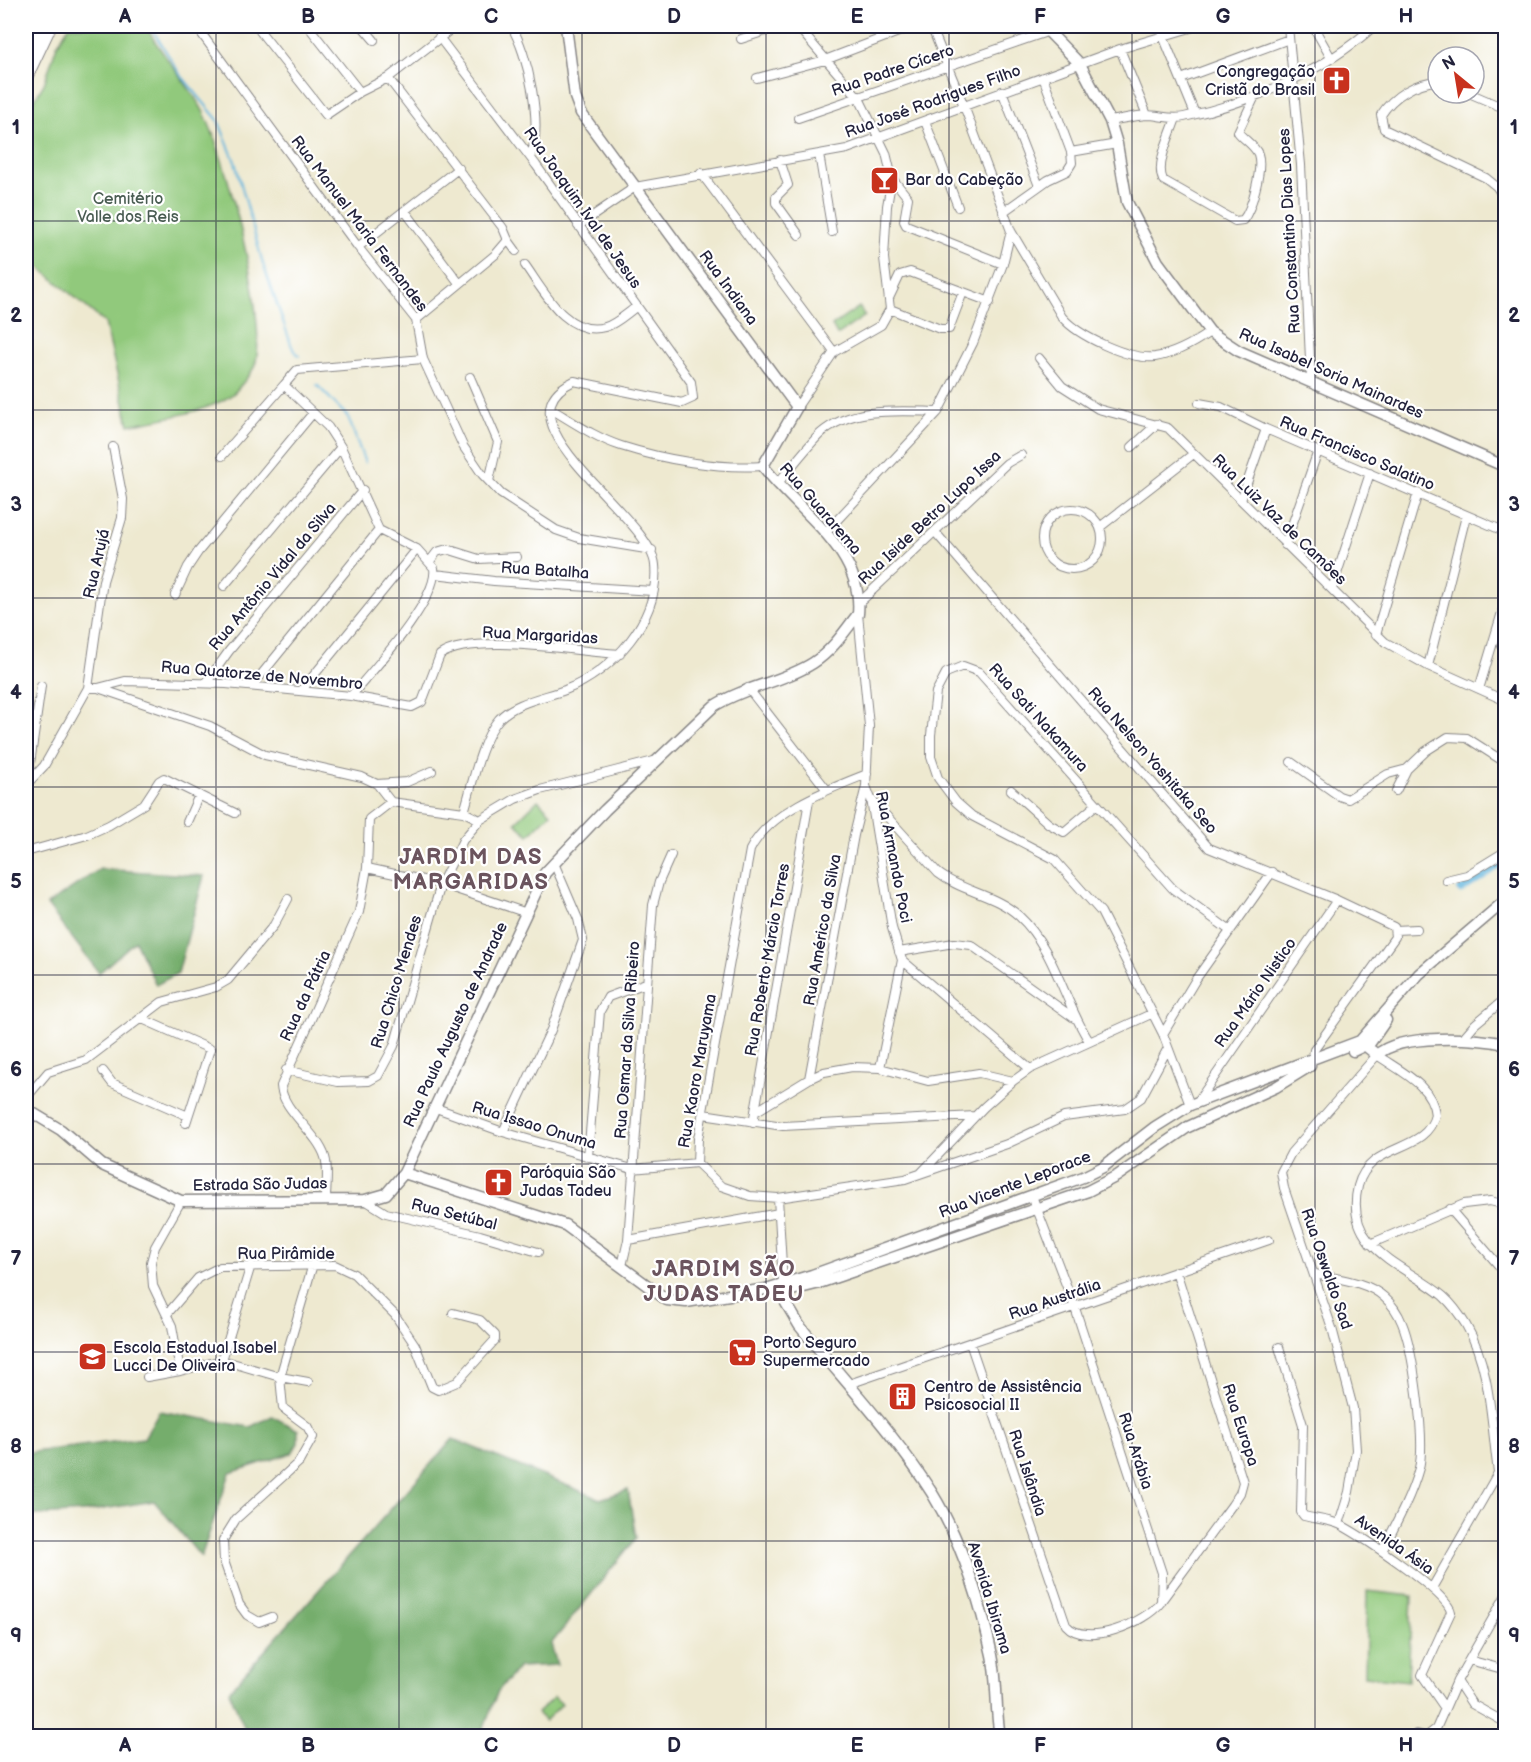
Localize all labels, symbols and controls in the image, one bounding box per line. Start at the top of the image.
text: A [118,5,132,29]
text: B [301,5,315,29]
text: C [484,5,498,29]
text: D [667,5,681,29]
text: E [851,5,864,29]
text: F [1034,5,1046,29]
text: G [1216,5,1231,29]
text: H [1399,5,1413,29]
street label: Rua Padre Cícero [829,41,957,101]
north arrow [1426,45,1486,105]
text: N [1439,52,1459,75]
street label: Rua José Rodrigues Filho [843,61,1023,143]
place label: Congregação Cristã do Brasil [1205,63,1315,100]
church icon: Congregação Cristã do Brasil [1320,65,1352,97]
text: 1 [12,116,20,140]
text: 1 [1510,116,1518,140]
street label: Rua Joaquim Ival de Jesus [519,124,645,292]
street label: Rua Constantino Dias Lopes [1275,128,1305,334]
street label: Rua Manuel Maria Fernandes [287,132,431,316]
bar icon: Bar do Cabeção [868,164,900,196]
place label: Bar do Cabeção [905,171,1023,190]
park label: Cemitério Valle dos Reis [77,190,179,227]
street label: Rua Indiana [695,247,761,329]
text: 2 [10,304,22,328]
text: 2 [1508,304,1520,328]
street label: Rua Isabel Soria Mainardes [1236,325,1426,423]
street label: Rua Francisco Salatino [1277,413,1437,495]
street label: Rua Iside Betro Lupo Issa [855,447,1005,589]
street label: Rua Luiz Vaz de Camões [1208,451,1350,589]
street label: Rua Guararema [775,459,865,559]
text: 3 [10,493,22,517]
text: 3 [1508,493,1520,517]
street label: Rua Antônio Vidal da Silva [206,499,340,655]
street label: Rua Arujá [80,527,114,601]
street label: Rua Batalha [500,558,590,584]
street label: Rua Margaridas [482,623,598,649]
street label: Rua Quatorze de Novembro [160,658,364,694]
street label: Rua Sati Nakamura [984,660,1092,776]
text: 4 [10,681,22,705]
text: 4 [1508,681,1520,705]
street label: Rua Nelson Yoshitaka Seo [1083,684,1221,838]
street label: Rua Armando Poci [871,789,915,925]
district label: JARDIM DAS MARGARIDAS [393,844,549,896]
street label: Rua Américo da Silva [800,853,846,1007]
street label: Rua Roberto Márcio Torres [742,862,794,1058]
text: 5 [10,870,22,894]
text: 5 [1508,870,1520,894]
street label: Rua Chico Mendes [368,913,426,1051]
street label: Rua Paulo Augusto de Andrade [400,919,512,1131]
street label: Rua Mário Nistico [1211,935,1301,1051]
street label: Rua Osmar da Silva Ribeiro [612,940,644,1140]
street label: Rua da Pátria [277,947,335,1045]
street label: Rua Kaoro Maruyama [675,992,721,1150]
text: 6 [10,1058,22,1082]
text: 6 [1508,1058,1520,1082]
street label: Rua Issao Onuma [469,1098,599,1154]
street label: Rua Vicente Leporace [936,1147,1094,1223]
place label: Paróquia São Judas Tadeu [520,1164,616,1201]
church icon: Paróquia São Judas Tadeu [483,1166,515,1198]
street label: Estrada São Judas [192,1174,328,1196]
street label: Rua Setúbal [409,1195,499,1235]
street label: Rua Oswaldo Sad [1296,1206,1356,1332]
street label: Rua Pirâmide [237,1245,335,1264]
text: 7 [10,1247,22,1271]
text: 7 [1508,1247,1520,1271]
district label: JARDIM SÃO JUDAS TADEU [643,1254,805,1308]
street label: Rua Austrália [1007,1275,1103,1325]
place label: Porto Seguro Supermercado [763,1334,870,1371]
supermarket icon: Porto Seguro Supermercado [726,1336,758,1368]
place label: Escola Estadual Isabel Lucci De Oliveira [113,1339,277,1376]
school or university icon: Escola Estadual Isabel Lucci De Oliveira [76,1341,108,1373]
place label: Centro de Assistência Psicosocial II [924,1378,1082,1415]
building icon: Centro de Assistência Psicosocial II [887,1380,919,1412]
street label: Rua Europa [1218,1381,1262,1469]
street label: Rua Arábia [1114,1410,1156,1492]
street label: Rua Islândia [1004,1427,1050,1519]
text: 8 [10,1435,22,1459]
text: 8 [1508,1435,1520,1459]
street label: Avenida Ásia [1351,1509,1438,1579]
street label: Avenida Ibirama [963,1540,1015,1656]
text: 9 [10,1624,22,1648]
text: 9 [1508,1624,1520,1648]
text: A [118,1734,132,1758]
text: B [301,1734,315,1758]
text: C [484,1734,498,1758]
text: D [667,1734,681,1758]
text: E [851,1734,864,1758]
text: F [1034,1734,1046,1758]
text: G [1216,1734,1231,1758]
text: H [1399,1734,1413,1758]

